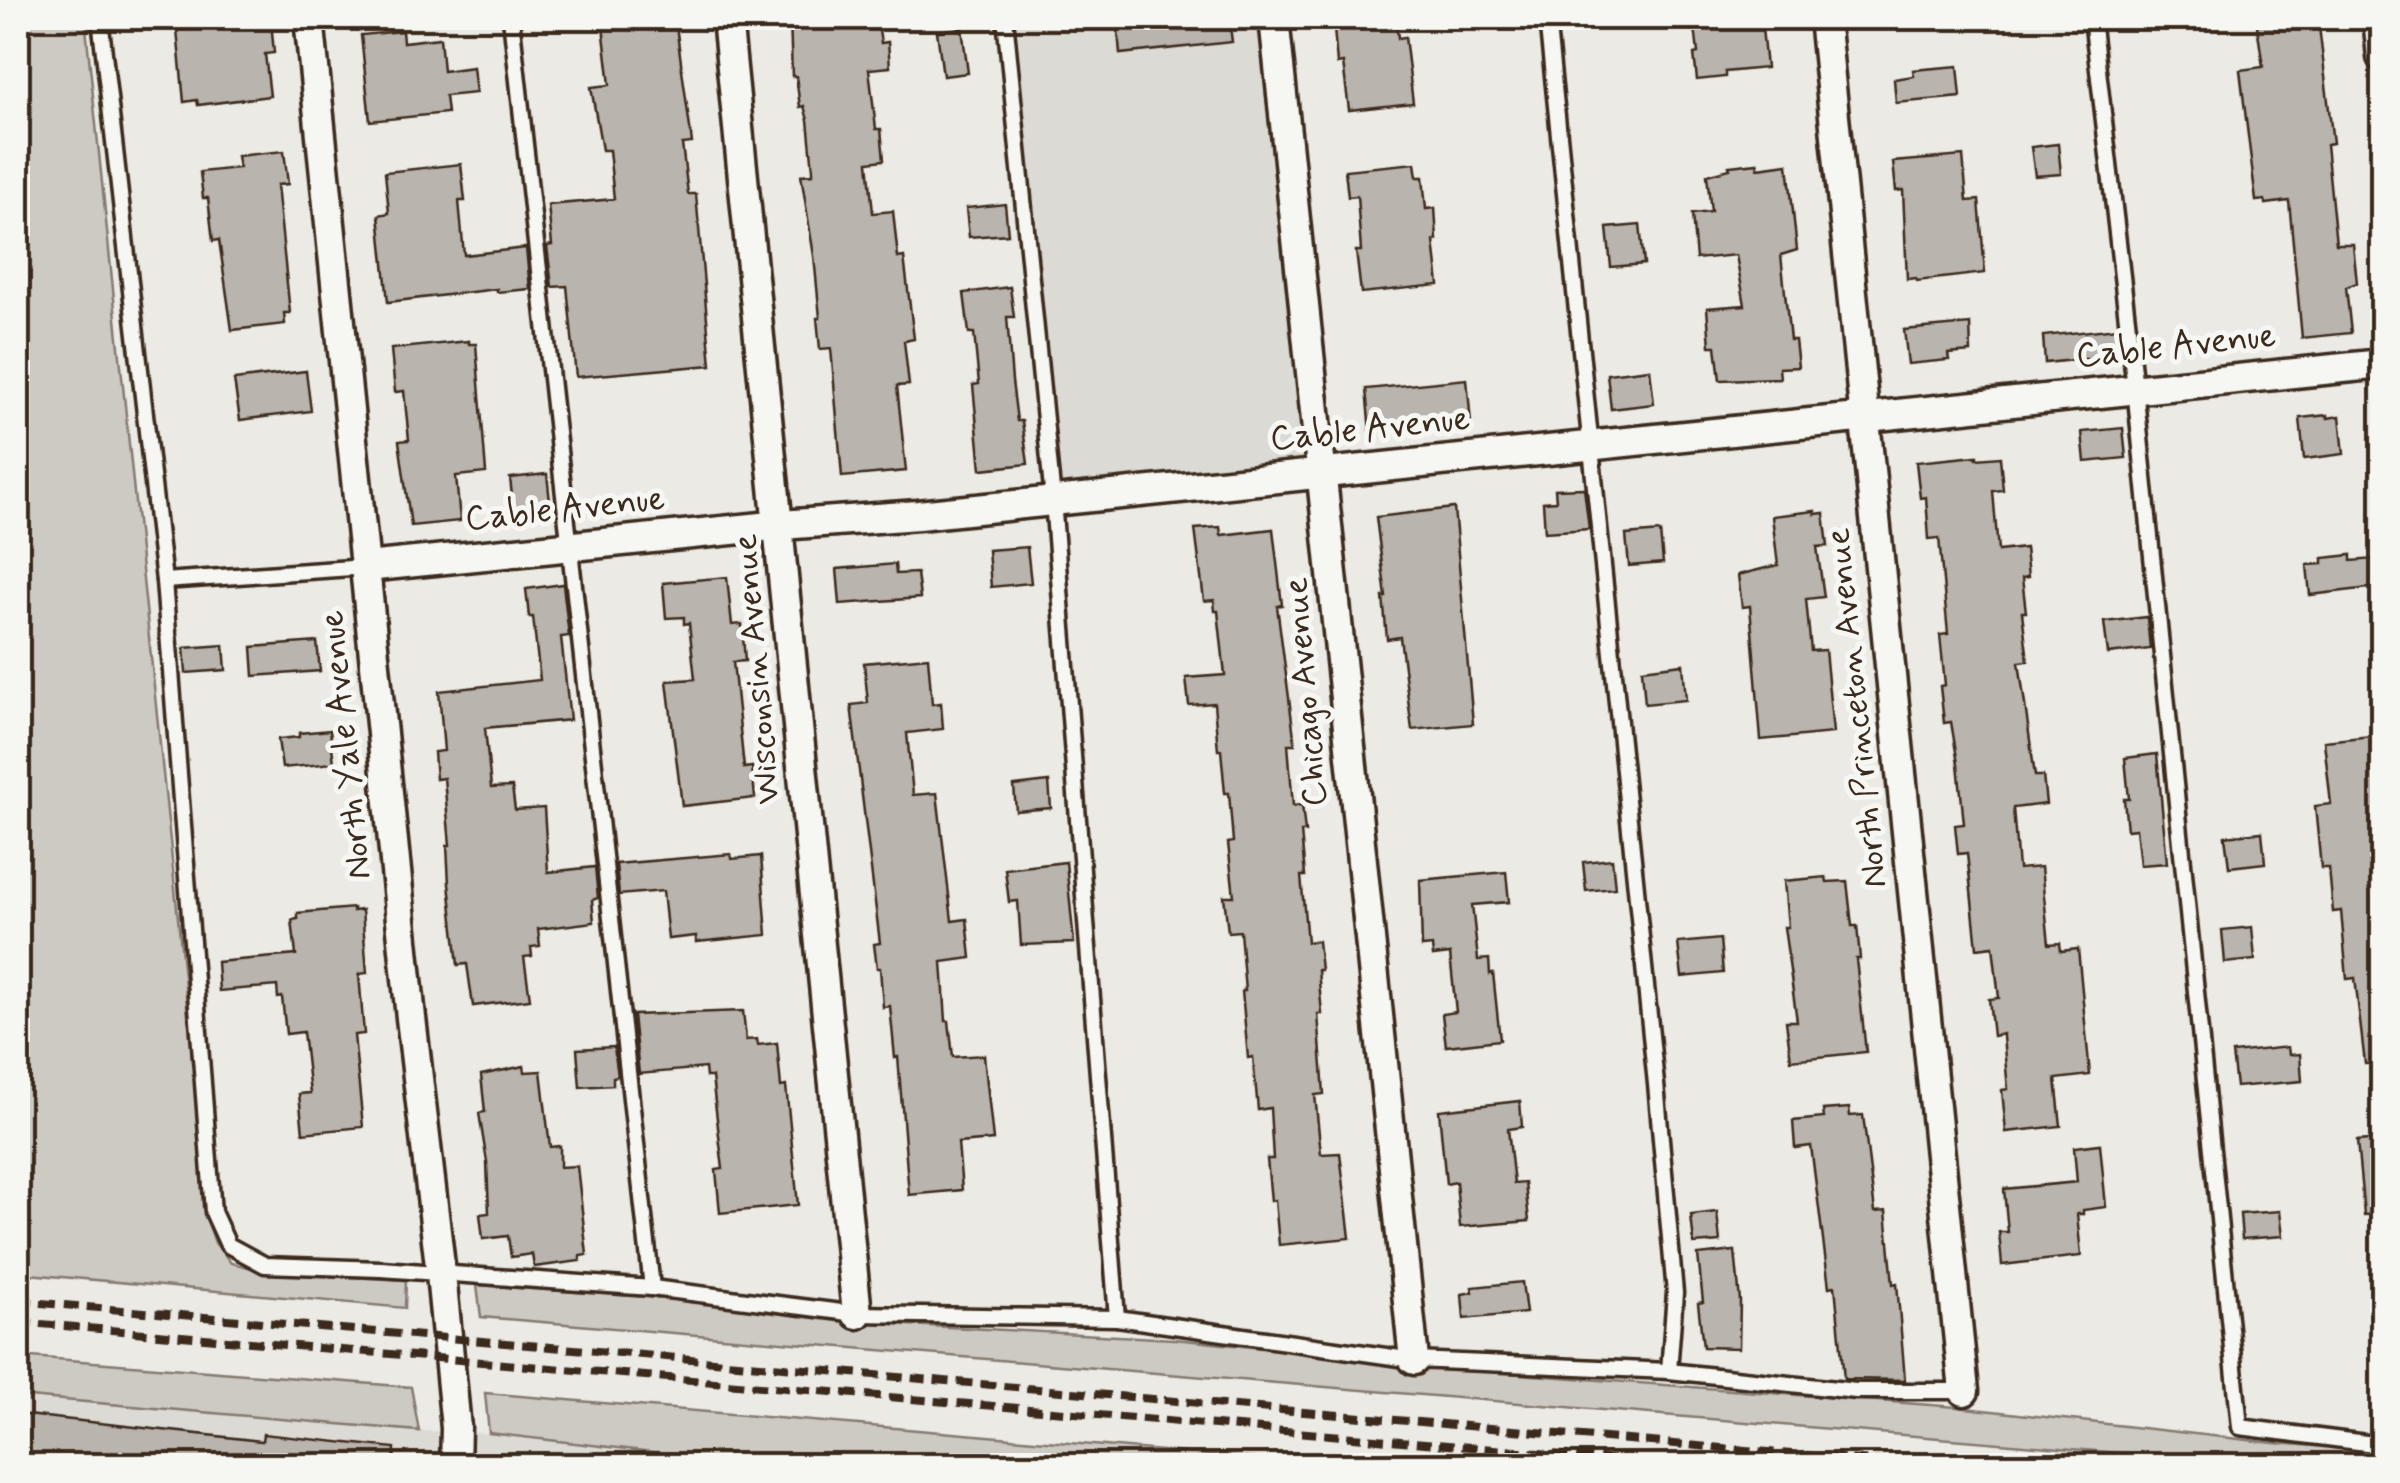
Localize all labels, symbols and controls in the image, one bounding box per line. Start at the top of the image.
street label: Cable Avenue [2074,313,2278,379]
street label: Cable Avenue [1268,396,1472,462]
street label: Cable Avenue [463,476,667,542]
street label: North Princeton Avenue [1815,526,1899,890]
street label: Wisconsin Avenue [722,532,792,806]
street label: Chicago Avenue [1273,576,1339,808]
street label: North Yale Avenue [309,608,383,882]

